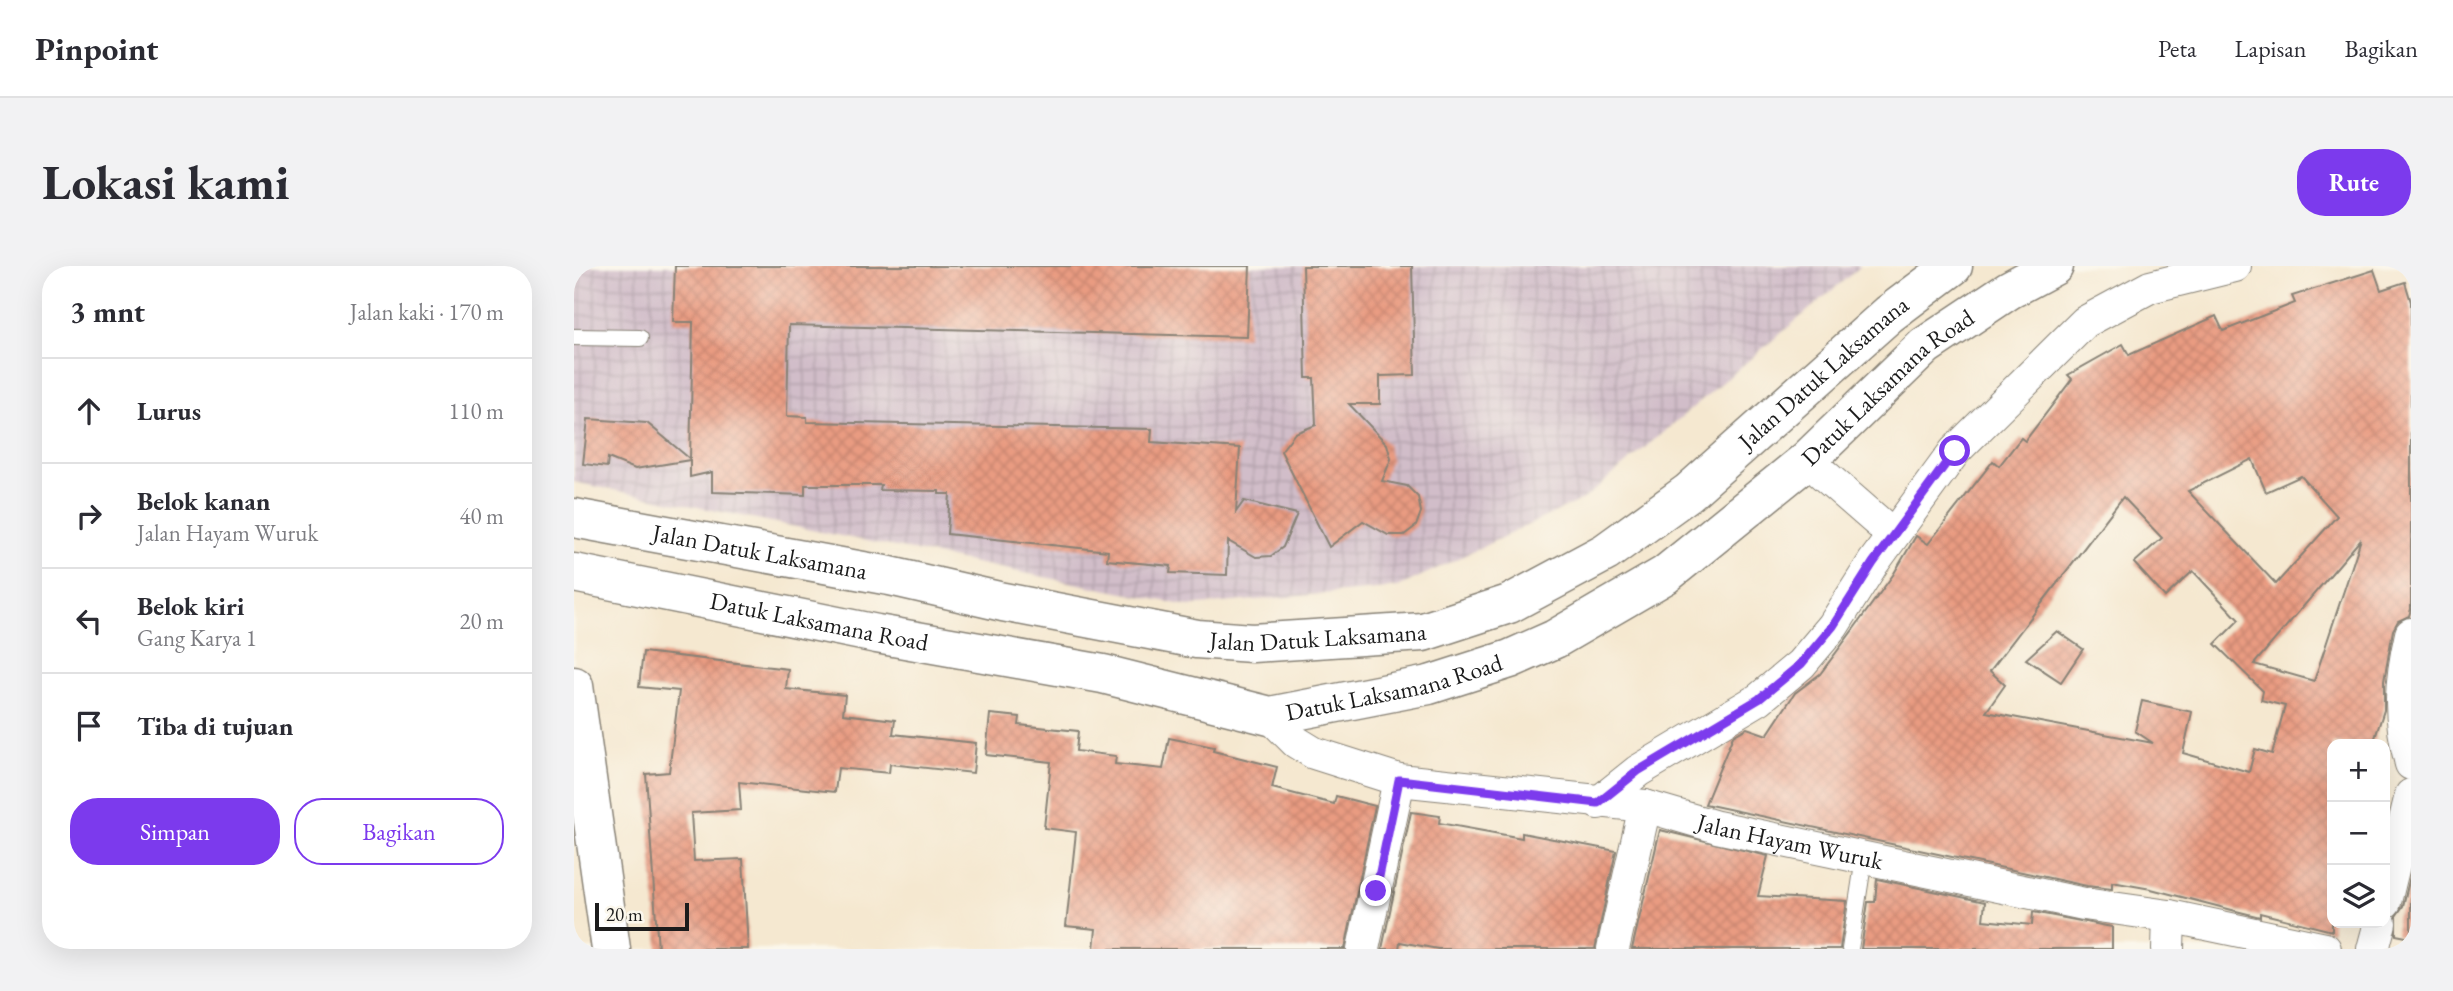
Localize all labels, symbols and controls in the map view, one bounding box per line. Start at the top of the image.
text: Pinpoint [35,27,158,70]
text: Peta [2158,33,2197,64]
text: Lapisan [2235,33,2307,64]
text: Bagikan [2345,33,2418,64]
button: Rute [2297,149,2411,216]
text: Lokasi kami [42,150,290,214]
street label: Jalan Datuk Laksamana [1730,288,1915,457]
text: 3 mnt [70,292,145,331]
text: Jalan kaki · 170 m [350,297,504,327]
street label: Datuk Laksamana Road [1794,301,1980,472]
icon: ahead [70,392,108,430]
text: Lurus [137,394,201,428]
text: 110 m [448,396,504,426]
route start [1939,435,1970,466]
text: Belok kanan [137,484,271,518]
icon: right [70,497,108,535]
text: 40 m [459,501,504,531]
street label: Jalan Datuk Laksamana [648,516,870,587]
text: Jalan Hayam Wuruk [137,518,318,548]
street label: Datuk Laksamana Road [707,585,932,658]
text: Belok kiri [137,589,244,623]
icon: left [70,602,108,640]
text: 20 m [459,606,504,636]
street label: Jalan Datuk Laksamana [1206,616,1428,658]
text: Gang Karya 1 [137,623,257,653]
street label: Datuk Laksamana Road [1283,646,1507,728]
icon: arrive [70,707,108,745]
text: Tiba di tujuan [137,709,293,743]
map controls [2327,739,2390,928]
button: + [2327,739,2390,802]
button: Simpan [70,798,280,865]
button: Bagikan [294,798,504,865]
button: − [2327,802,2390,865]
street label: Jalan Hayam Wuruk [1692,805,1887,877]
button: layers [2327,865,2390,928]
route end [1360,875,1391,906]
scale bar [595,900,690,932]
text: 20 m [606,902,643,927]

